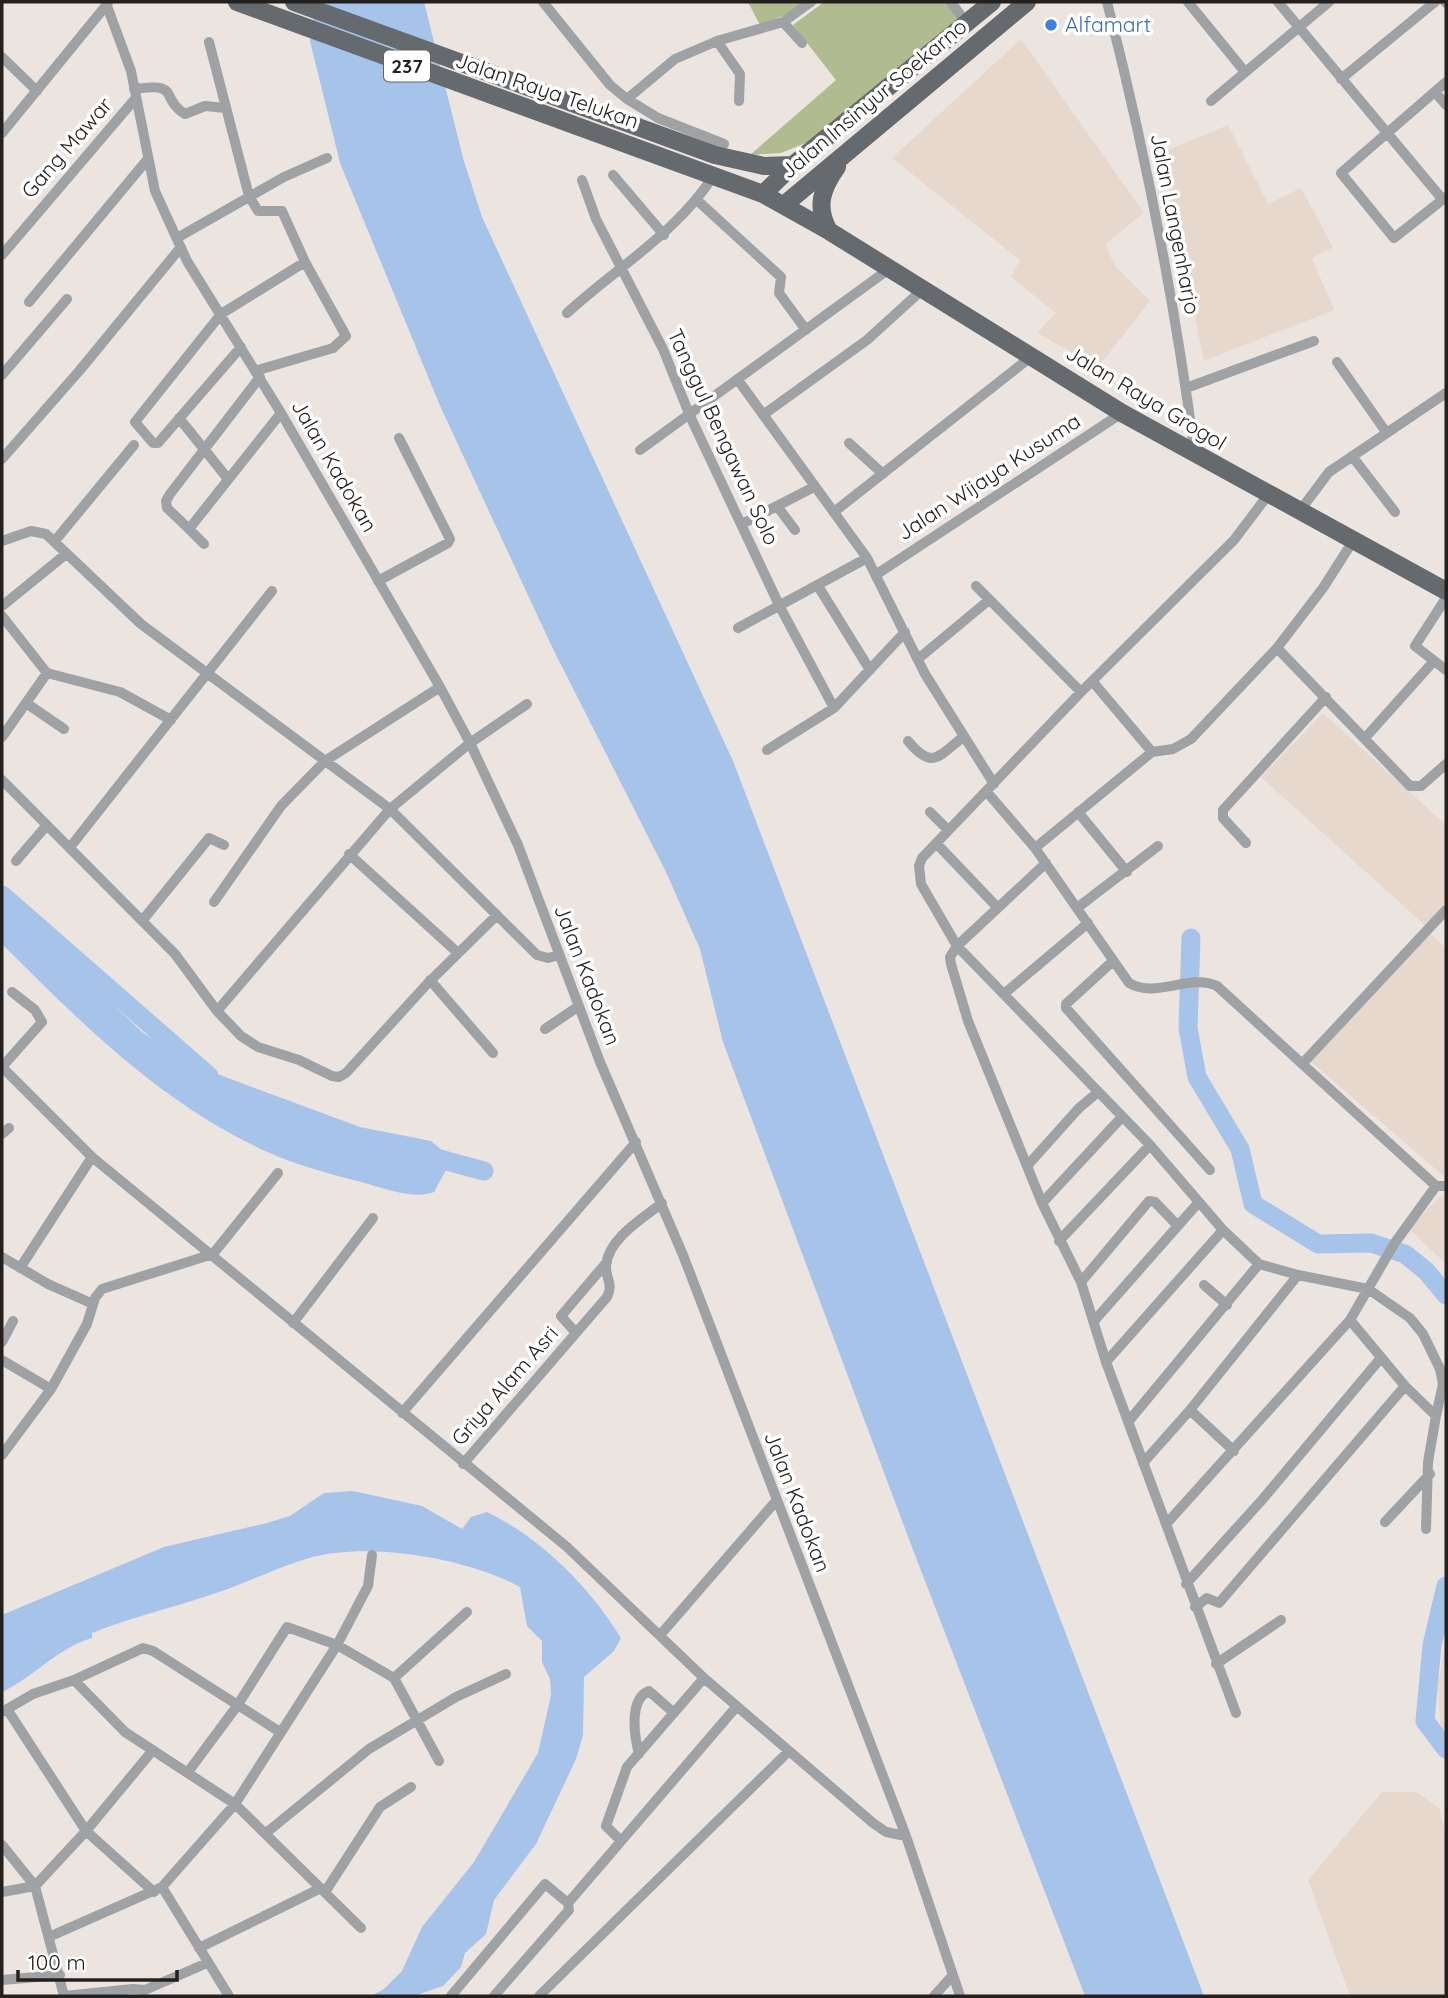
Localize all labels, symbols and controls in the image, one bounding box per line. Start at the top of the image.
place label: Alfamart [1065,11,1151,37]
street label: Jalan Insinyur Soekarno [775,13,972,184]
marker: Alfamart [1043,17,1059,33]
street label: Jalan Raya Telukan [452,46,642,134]
road number: 237 [384,50,430,82]
street label: Gang Mawar [15,92,117,203]
street label: Jalan Langenharjo [1146,131,1206,316]
street label: Tanggul Bengawan Solo [662,324,785,549]
street label: Jalan Raya Grogol [1062,339,1231,455]
street label: Jalan Kadokan [286,395,383,536]
street label: Jalan Wijaya Kusuma [892,407,1085,545]
street label: Jalan Kadokan [549,901,627,1049]
street label: Griya Alam Asri [445,1320,563,1450]
street label: Jalan Kadokan [759,1428,837,1576]
scale bar [18,1938,177,1982]
text: 100 m [28,1949,86,1975]

